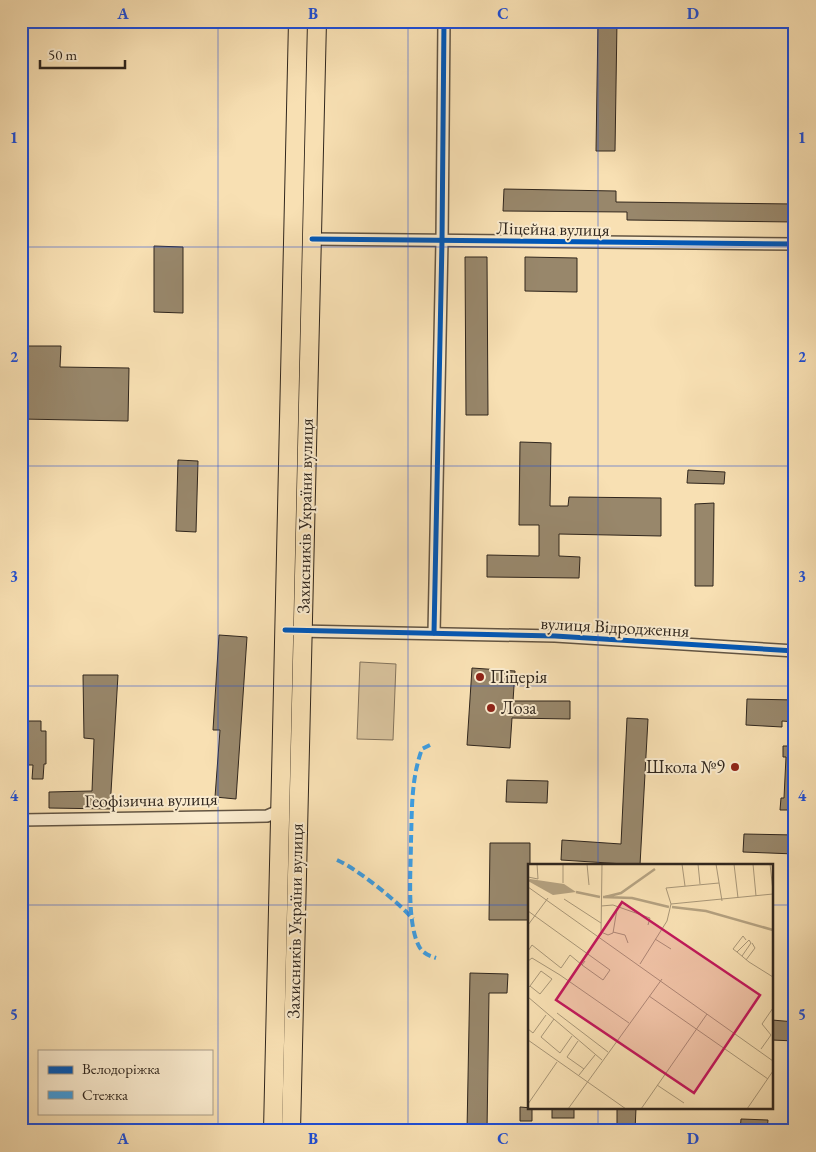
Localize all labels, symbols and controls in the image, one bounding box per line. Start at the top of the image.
text: A [116,3,129,24]
text: B [308,3,318,24]
text: C [497,3,509,24]
text: D [687,3,699,24]
scale bar [40,38,125,70]
text: 50 m [48,45,77,64]
text: 1 [10,127,18,148]
text: 1 [798,127,806,148]
street label: Ліцейна вулиця [496,216,610,241]
text: 2 [10,346,19,367]
text: 2 [798,346,807,367]
street label: Захисників України вулиця [291,418,318,614]
text: 3 [10,566,18,587]
text: 3 [798,566,806,587]
street label: вулиця Відродження [540,611,690,642]
place label: Піцерія [490,665,547,688]
marker: Піцерія [474,671,486,683]
place label: Лоза [501,696,537,719]
marker: Лоза [485,702,497,714]
place label: Школа №9 [646,755,725,778]
marker: Школа №9 [729,761,741,773]
text: 4 [10,785,19,806]
text: 4 [798,785,807,806]
street label: Геофізична вулиця [84,787,218,812]
street label: Захисників України вулиця [281,823,308,1019]
inset map [528,864,774,1110]
text: 5 [10,1004,18,1025]
text: 5 [798,1004,806,1025]
legend [38,1050,212,1114]
text: Велодоріжка [82,1059,160,1078]
text: Стежка [82,1085,128,1104]
text: A [116,1128,129,1149]
text: B [308,1128,318,1149]
text: C [497,1128,509,1149]
text: D [687,1128,699,1149]

